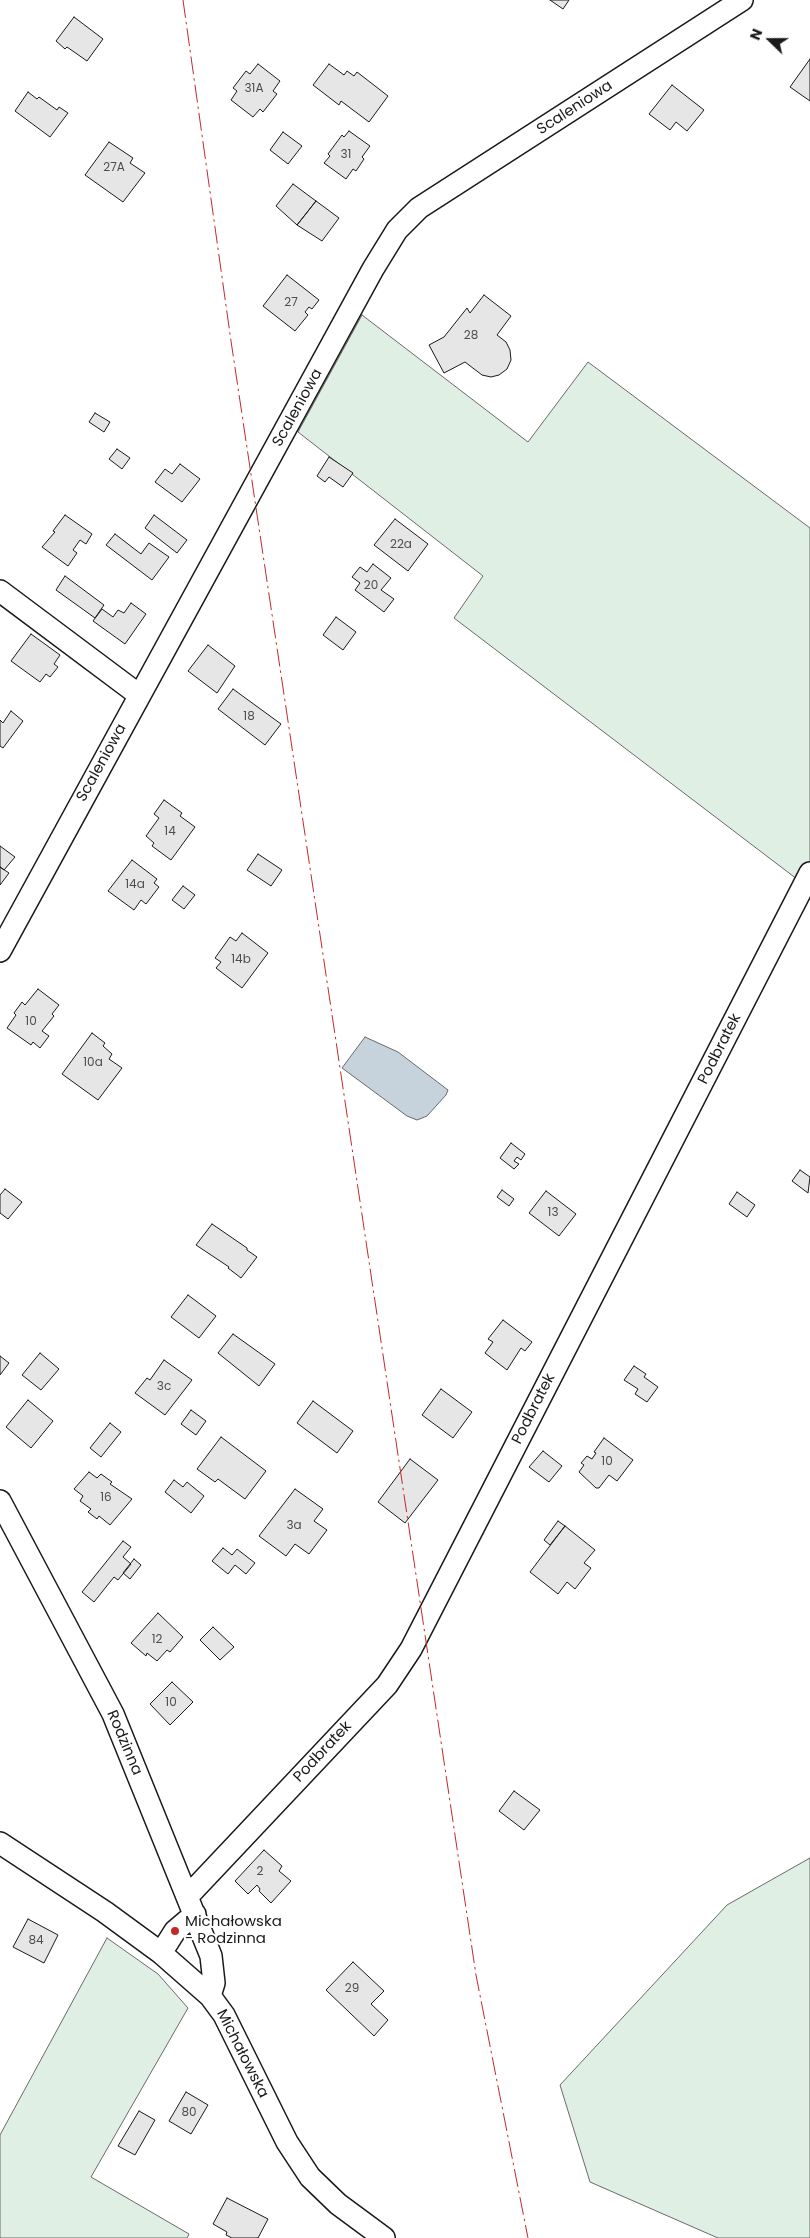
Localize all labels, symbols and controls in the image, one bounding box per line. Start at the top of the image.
north arrow [745,15,795,65]
text: N [745,26,767,43]
street label: Scaleniowa [534,77,616,139]
house number: 31A [245,82,263,96]
house number: 31 [341,148,351,162]
house number: 27A [103,161,125,175]
house number: 27 [284,296,298,310]
house number: 28 [464,329,478,343]
street label: Scaleniowa [269,366,327,450]
house number: 22a [390,538,412,552]
house number: 20 [364,579,378,593]
house number: 18 [243,710,255,724]
street label: Scaleniowa [73,721,131,805]
house number: 14 [164,825,176,839]
house number: 14a [125,878,145,892]
house number: 14b [231,953,251,967]
street label: Podbratek [695,1011,745,1087]
house number: 10 [25,1015,37,1029]
house number: 10a [83,1056,103,1070]
house number: 13 [548,1206,558,1220]
street label: Podbratek [509,1371,559,1447]
house number: 3c [157,1380,171,1394]
house number: 10 [601,1455,613,1469]
house number: 16 [100,1491,112,1505]
house number: 3a [286,1519,302,1533]
house number: 12 [152,1633,162,1647]
house number: 10 [165,1696,177,1710]
street label: Rodzinna [102,1708,146,1778]
street label: Podbratek [290,1718,356,1786]
house number: 2 [257,1865,263,1879]
place label: Michałowska - Rodzinna [185,1913,282,1948]
marker: Michałowska - Rodzinna [169,1925,181,1937]
house number: 84 [28,1934,44,1948]
house number: 29 [345,1982,359,1996]
street label: Michałowska [212,2007,272,2101]
house number: 80 [181,2106,197,2120]

